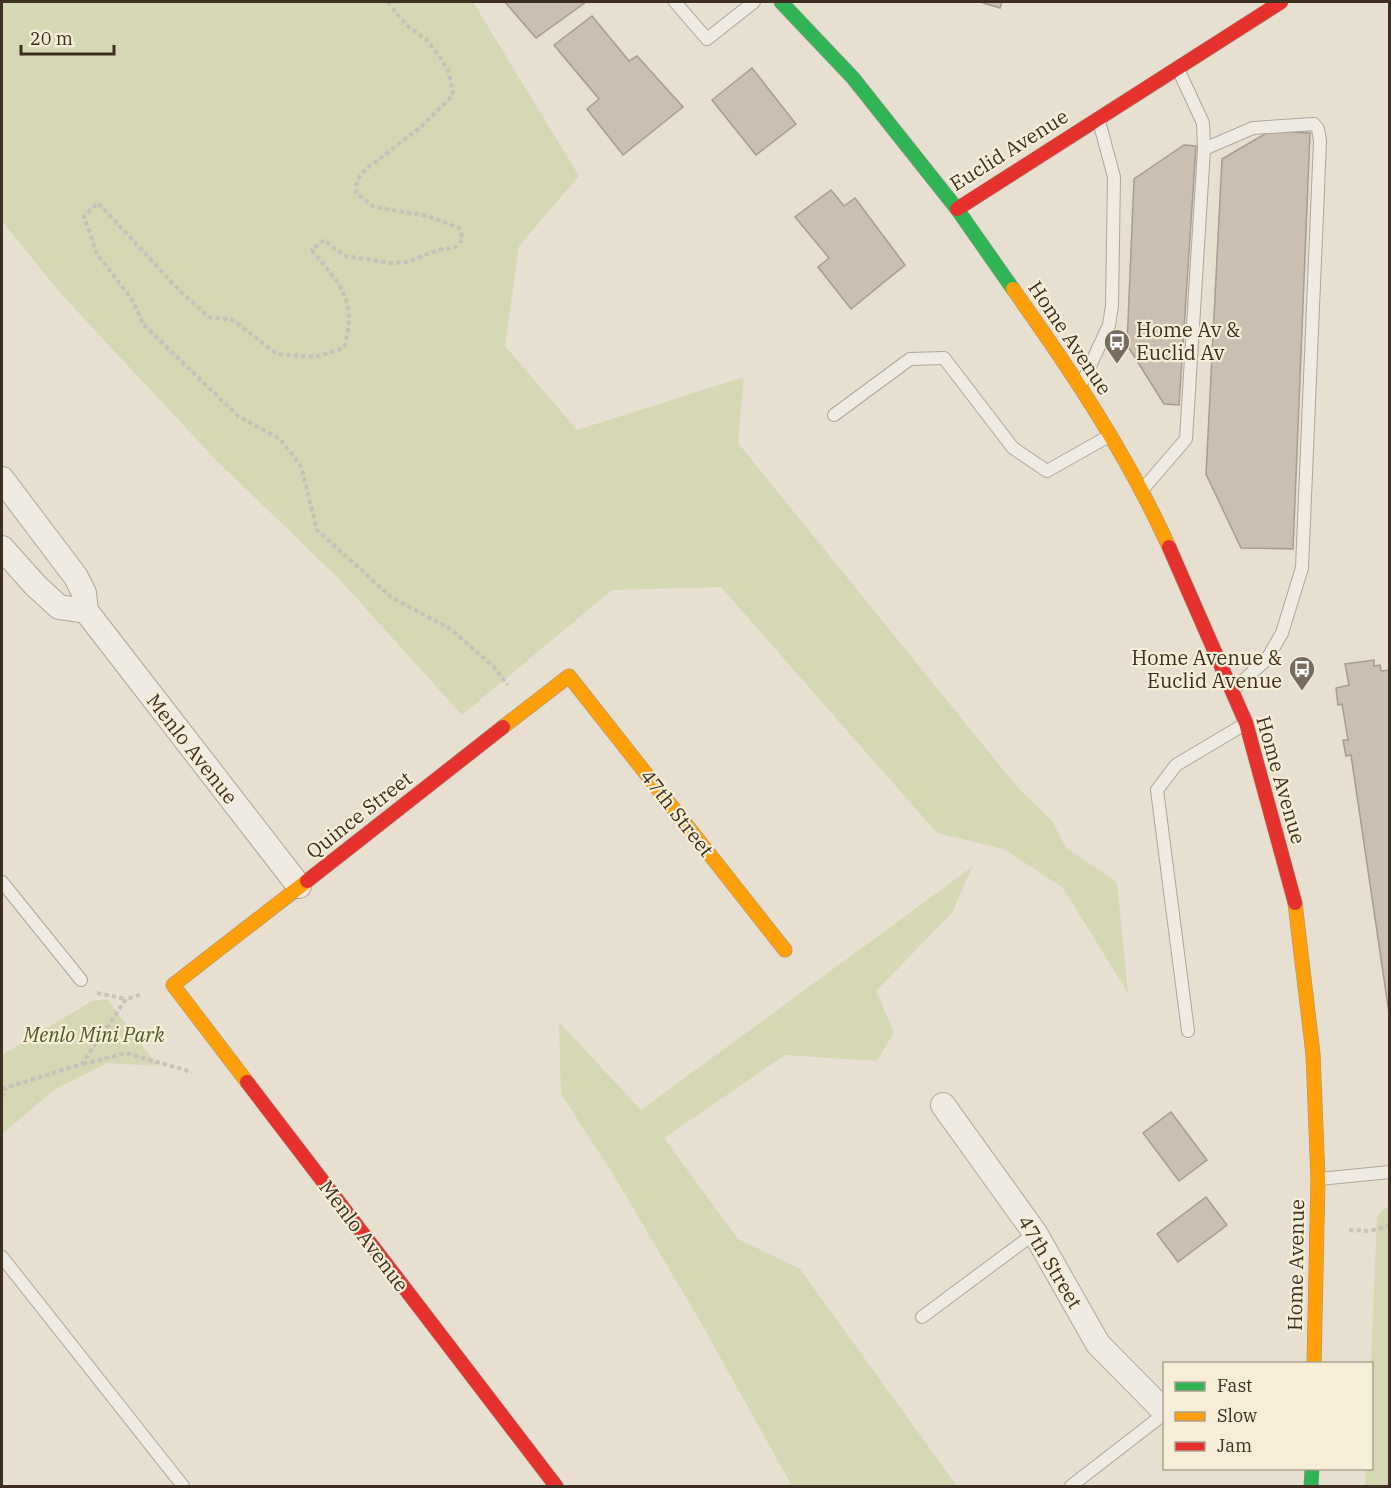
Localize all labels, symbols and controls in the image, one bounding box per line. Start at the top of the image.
scale bar [21,18,114,56]
text: 20 m [30,27,73,50]
street label: Euclid Avenue [944,102,1073,197]
street label: Home Avenue [1022,276,1118,400]
place label: Home Av & Euclid Av [1136,316,1240,366]
bus stop icon: Home Av & Euclid Av [1102,327,1132,365]
place label: Home Avenue & Euclid Avenue [1131,644,1282,694]
bus stop icon: Home Avenue & Euclid Avenue [1287,654,1317,692]
street label: Menlo Avenue [141,688,244,809]
street label: Home Avenue [1250,713,1313,847]
street label: 47th Street [635,763,720,862]
street label: Quince Street [300,765,417,864]
park label: Menlo Mini Park [22,1021,165,1048]
street label: Menlo Avenue [314,1174,415,1297]
street label: Home Avenue [1281,1199,1310,1331]
street label: 47th Street [1012,1210,1089,1313]
legend [1163,1362,1373,1470]
text: Fast [1217,1374,1252,1397]
text: Slow [1217,1404,1257,1427]
text: Jam [1217,1434,1252,1457]

